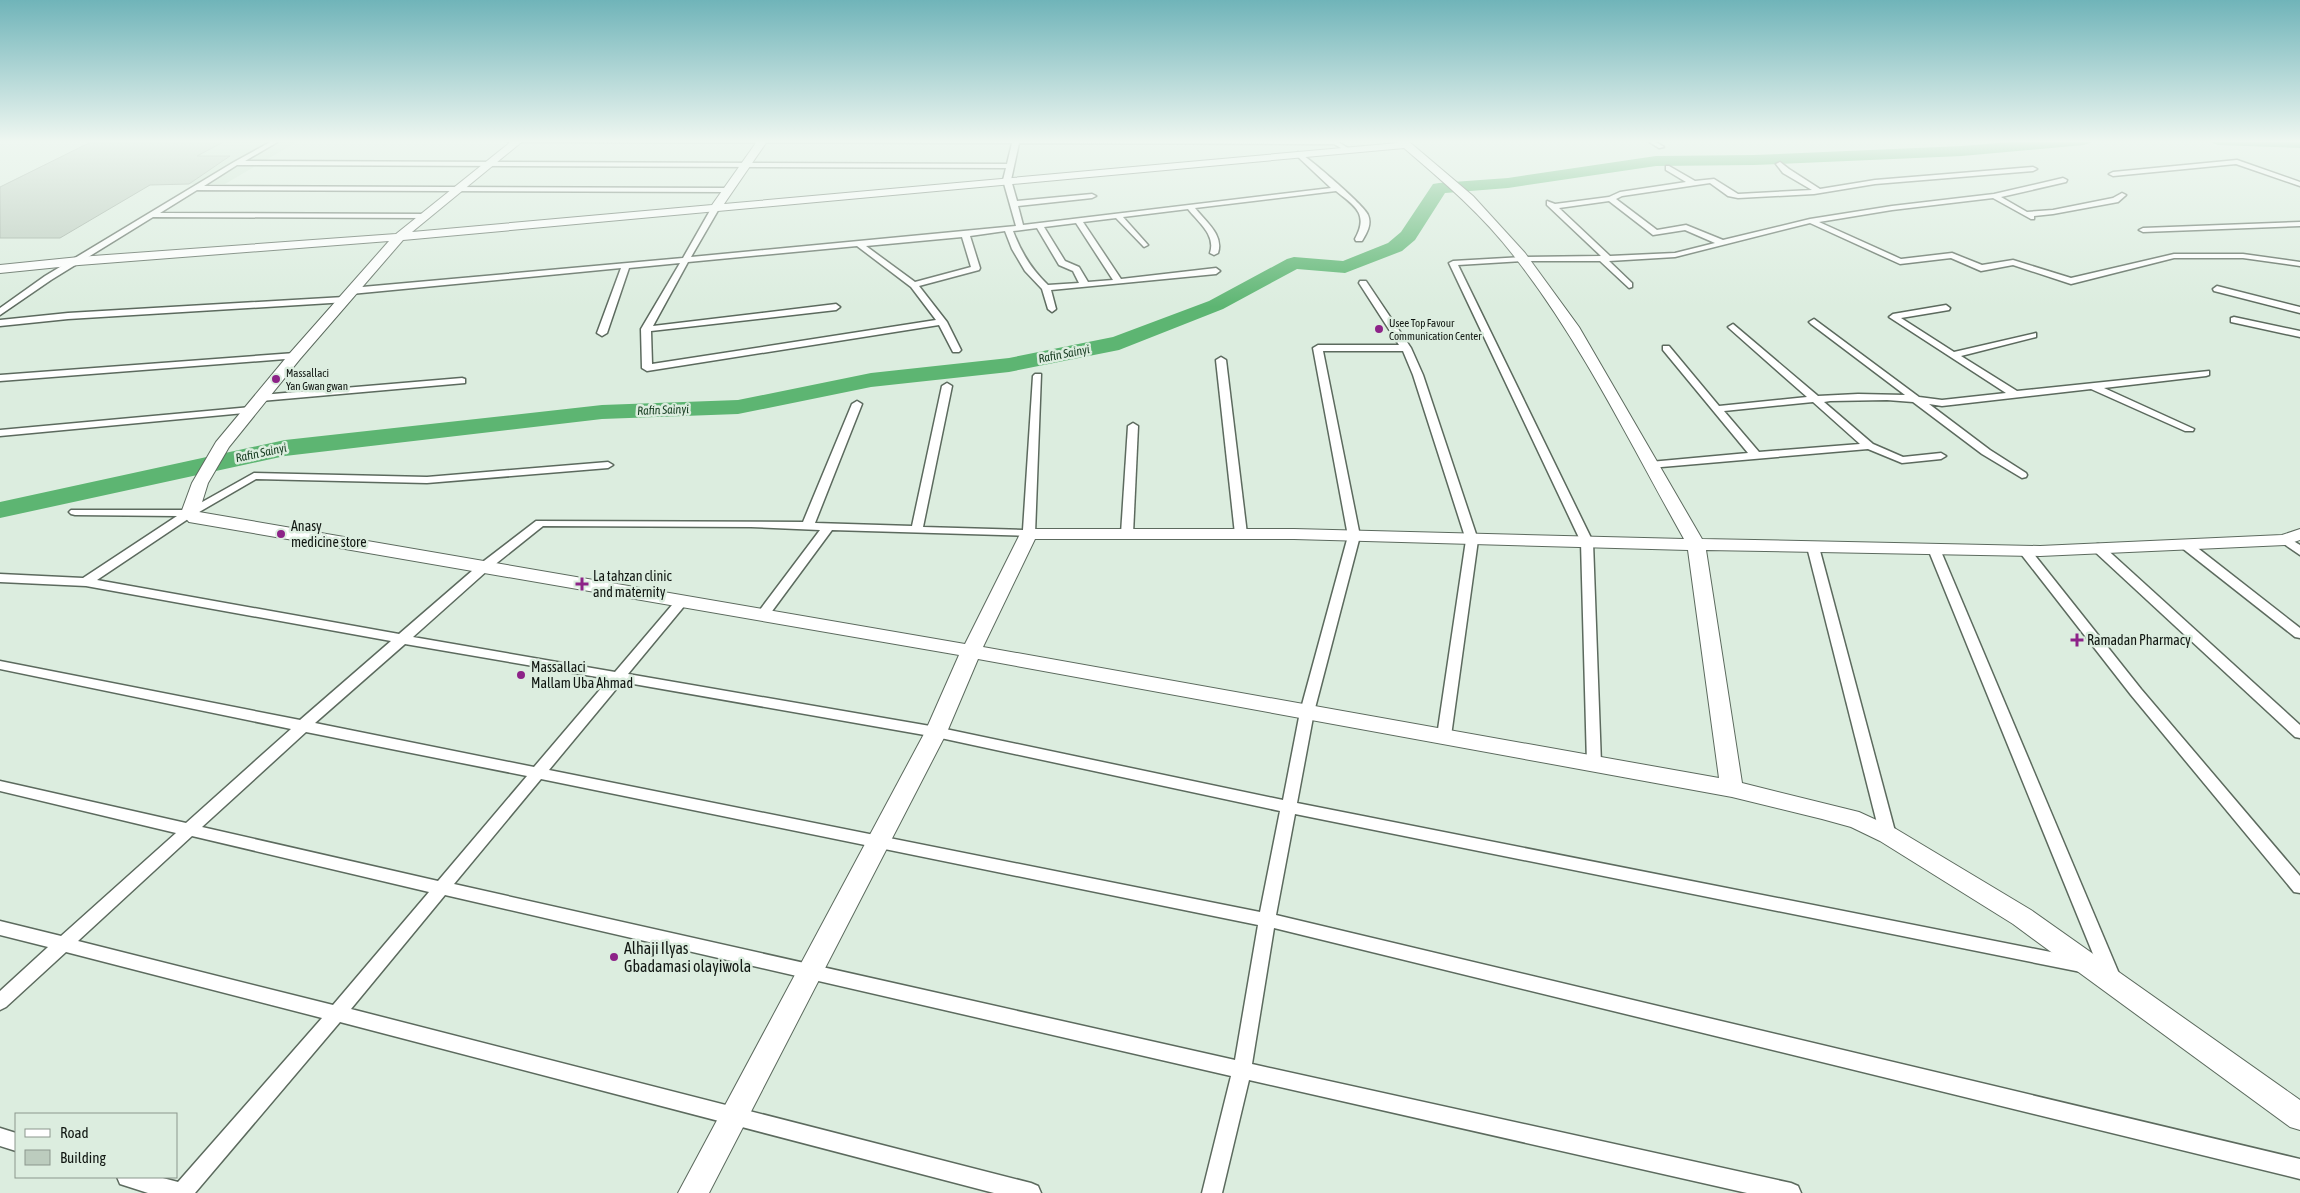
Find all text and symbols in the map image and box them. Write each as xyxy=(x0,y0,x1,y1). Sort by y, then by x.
place label: Usee Top Favour Communication Center xyxy=(1389,317,1482,342)
marker: Usee Top Favour Communication Center xyxy=(1373,323,1385,335)
water label: Rafin Sainyi xyxy=(1037,342,1091,366)
place label: Massallaci Yan Gwan gwan xyxy=(286,367,348,392)
marker: Massallaci Yan Gwan gwan xyxy=(270,373,282,385)
water label: Rafin Sainyi xyxy=(637,402,689,418)
water label: Rafin Sainyi xyxy=(234,441,288,465)
place label: Anasy medicine store xyxy=(291,518,367,550)
marker: Anasy medicine store xyxy=(275,528,287,540)
place label: La tahzan clinic and maternity xyxy=(593,568,673,600)
marker: La tahzan clinic and maternity xyxy=(575,577,589,591)
place label: Ramadan Pharmacy xyxy=(2087,632,2191,648)
marker: Ramadan Pharmacy xyxy=(2071,634,2083,646)
place label: Massallaci Mallam Uba Ahmad xyxy=(531,659,633,691)
marker: Massallaci Mallam Uba Ahmad xyxy=(515,669,527,681)
place label: Alhaji Ilyas Gbadamasi olayiwola xyxy=(624,939,751,976)
marker: Alhaji Ilyas Gbadamasi olayiwola xyxy=(608,951,620,963)
legend xyxy=(15,1113,178,1178)
text: Road xyxy=(60,1124,89,1141)
text: Building xyxy=(60,1149,106,1166)

